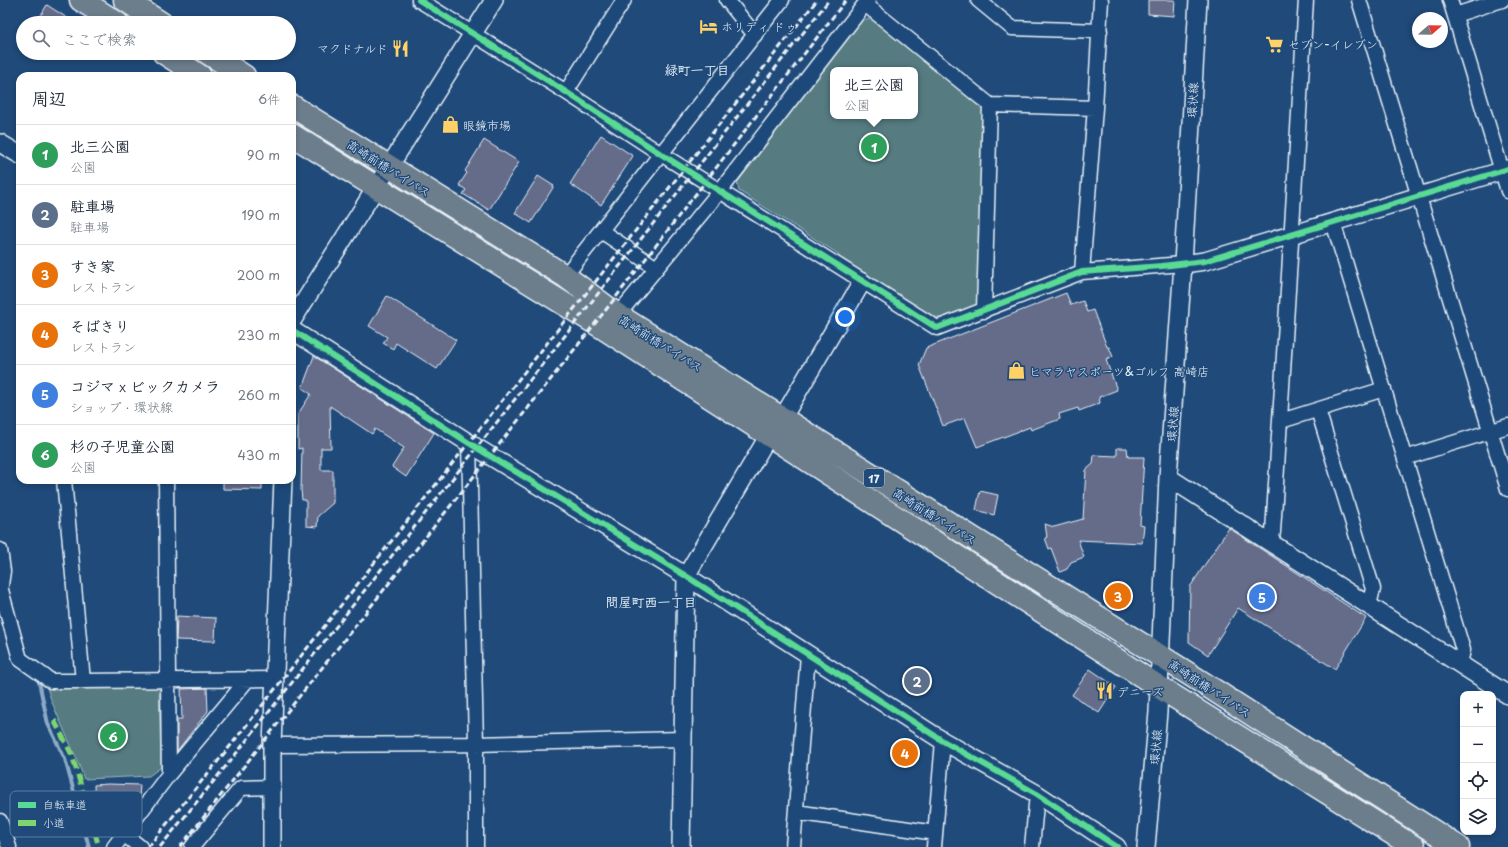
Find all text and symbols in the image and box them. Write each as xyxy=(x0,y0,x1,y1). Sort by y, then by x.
north arrow xyxy=(1412,12,1448,48)
search box xyxy=(16,16,296,60)
hotel icon: ホリディ ドゥ xyxy=(698,16,718,36)
place label: ホリディ ドゥ xyxy=(721,17,797,35)
icon: search xyxy=(30,27,52,49)
text: ここで検索 xyxy=(62,27,137,50)
supermarket icon: セブン-イレブン xyxy=(1265,34,1285,54)
place label: セブン-イレブン xyxy=(1288,35,1378,53)
restaurant icon: マクドナルド xyxy=(391,38,411,58)
place label: マクドナルド xyxy=(317,39,388,57)
district label: 緑町一丁目 xyxy=(664,60,730,79)
popup xyxy=(830,67,918,119)
text: 北三公園 xyxy=(844,72,904,95)
street label: 環状線 xyxy=(1182,82,1202,118)
text: 周辺 xyxy=(32,85,66,111)
text: 6件 xyxy=(258,89,280,108)
text: 公園 xyxy=(844,95,870,114)
shop icon: 眼鏡市場 xyxy=(440,115,460,135)
place label: 眼鏡市場 xyxy=(463,116,511,134)
pin: 1 xyxy=(861,132,887,162)
text: 北三公園 xyxy=(70,134,130,157)
street label: 高崎前橋バイパス xyxy=(344,135,434,201)
text: 1 xyxy=(42,145,48,164)
text: 90 m xyxy=(247,145,280,164)
text: 公園 xyxy=(70,157,96,176)
text: 駐車場 xyxy=(70,194,115,217)
text: 2 xyxy=(40,205,50,224)
text: 190 m xyxy=(241,205,280,224)
text: 駐車場 xyxy=(70,217,109,236)
text: すき家 xyxy=(70,254,115,277)
text: 3 xyxy=(41,265,49,284)
text: 200 m xyxy=(237,265,280,284)
text: レストラン xyxy=(70,277,136,296)
your location xyxy=(835,307,855,327)
street label: 高崎前橋バイパス xyxy=(616,310,706,376)
text: そばきり xyxy=(70,314,130,337)
text: 4 xyxy=(41,325,49,344)
text: 230 m xyxy=(238,325,280,344)
text: レストラン xyxy=(70,337,136,356)
shop icon: ヒマラヤスポーツ&ゴルフ 高崎店 xyxy=(1006,361,1026,381)
place label: ヒマラヤスポーツ&ゴルフ 高崎店 xyxy=(1029,362,1209,380)
text: コジマｘビックカメラ xyxy=(70,374,220,397)
text: 5 xyxy=(41,385,49,404)
text: 260 m xyxy=(238,385,280,404)
text: ショップ · 環状線 xyxy=(70,397,173,416)
street label: 環状線 xyxy=(1162,405,1182,443)
text: 杉の子児童公園 xyxy=(70,434,175,457)
text: 6 xyxy=(40,445,50,464)
text: 430 m xyxy=(238,445,280,464)
text: 公園 xyxy=(70,457,96,476)
road number: 17 xyxy=(864,469,884,487)
street label: 高崎前橋バイパス xyxy=(890,483,980,549)
pin: 3 xyxy=(1105,581,1131,611)
pin: 5 xyxy=(1249,582,1275,612)
district label: 問屋町西一丁目 xyxy=(605,592,697,611)
street label: 高崎前橋バイパス xyxy=(1165,654,1255,722)
pin: 2 xyxy=(904,666,930,696)
restaurant icon: デニーズ xyxy=(1094,681,1114,701)
place label: デニーズ xyxy=(1117,682,1164,700)
map controls xyxy=(1460,691,1496,835)
button: + xyxy=(1460,691,1496,727)
pin: 6 xyxy=(100,721,126,751)
button: − xyxy=(1460,727,1496,763)
street label: 環状線 xyxy=(1144,728,1166,766)
pin: 4 xyxy=(892,738,918,768)
button: locate xyxy=(1460,763,1496,799)
legend xyxy=(10,791,142,837)
text: 自転車道 xyxy=(43,796,87,813)
button: layers xyxy=(1460,799,1496,835)
text: 小道 xyxy=(43,814,65,831)

